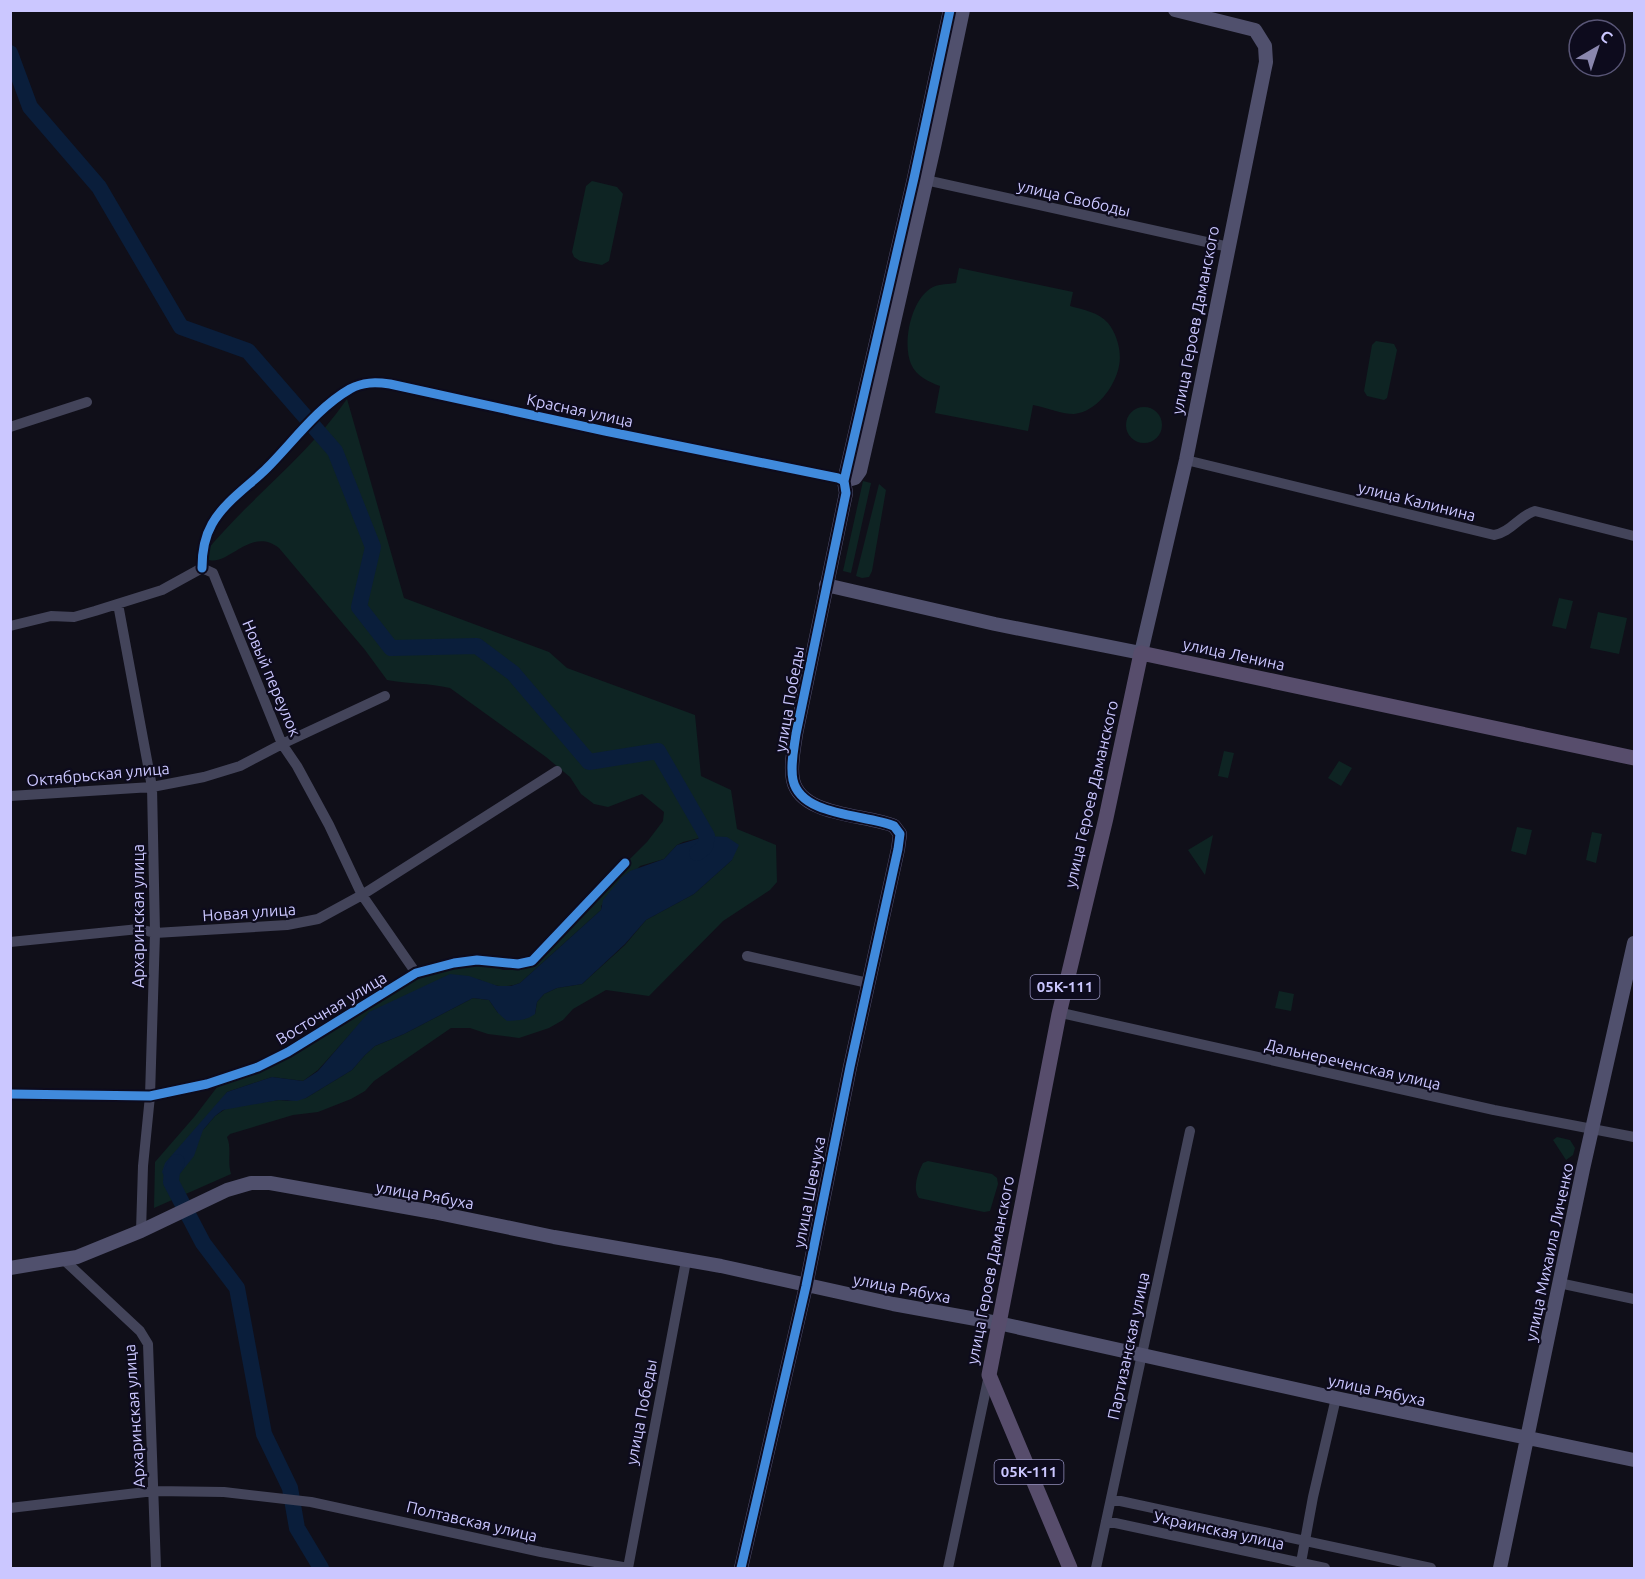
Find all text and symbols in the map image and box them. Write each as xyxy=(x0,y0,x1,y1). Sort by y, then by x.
north arrow xyxy=(1567,18,1627,78)
text: С xyxy=(1597,26,1616,47)
street label: улица Свободы xyxy=(1016,176,1132,220)
street label: улица Героев Даманского xyxy=(1168,224,1222,416)
street label: Красная улица xyxy=(525,390,635,430)
street label: улица Калинина xyxy=(1356,478,1478,524)
street label: Новый переулок xyxy=(239,617,305,739)
street label: улица Ленина xyxy=(1181,634,1287,674)
street label: улица Победы xyxy=(771,645,807,753)
street label: улица Героев Даманского xyxy=(1061,699,1121,889)
street label: Октябрьская улица xyxy=(26,759,170,789)
street label: Архаринская улица xyxy=(129,844,147,988)
street label: Новая улица xyxy=(202,900,296,924)
street label: Восточная улица xyxy=(273,968,389,1048)
road number: 05К-111 xyxy=(1030,975,1100,999)
street label: Дальнереченская улица xyxy=(1263,1035,1443,1093)
street label: улица Шевчука xyxy=(789,1135,829,1249)
street label: улица Михаила Личенко xyxy=(1521,1161,1577,1343)
street label: улица Героев Даманского xyxy=(963,1174,1017,1366)
street label: улица Рябуха xyxy=(375,1178,475,1212)
street label: улица Рябуха xyxy=(852,1270,952,1306)
street label: Партизанская улица xyxy=(1104,1271,1152,1421)
street label: Архаринская улица xyxy=(120,1344,148,1488)
street label: улица Победы xyxy=(622,1358,660,1466)
street label: улица Рябуха xyxy=(1327,1371,1427,1409)
road number: 05К-111 xyxy=(994,1460,1064,1484)
street label: Полтавская улица xyxy=(405,1497,539,1545)
street label: Украинская улица xyxy=(1152,1507,1286,1553)

